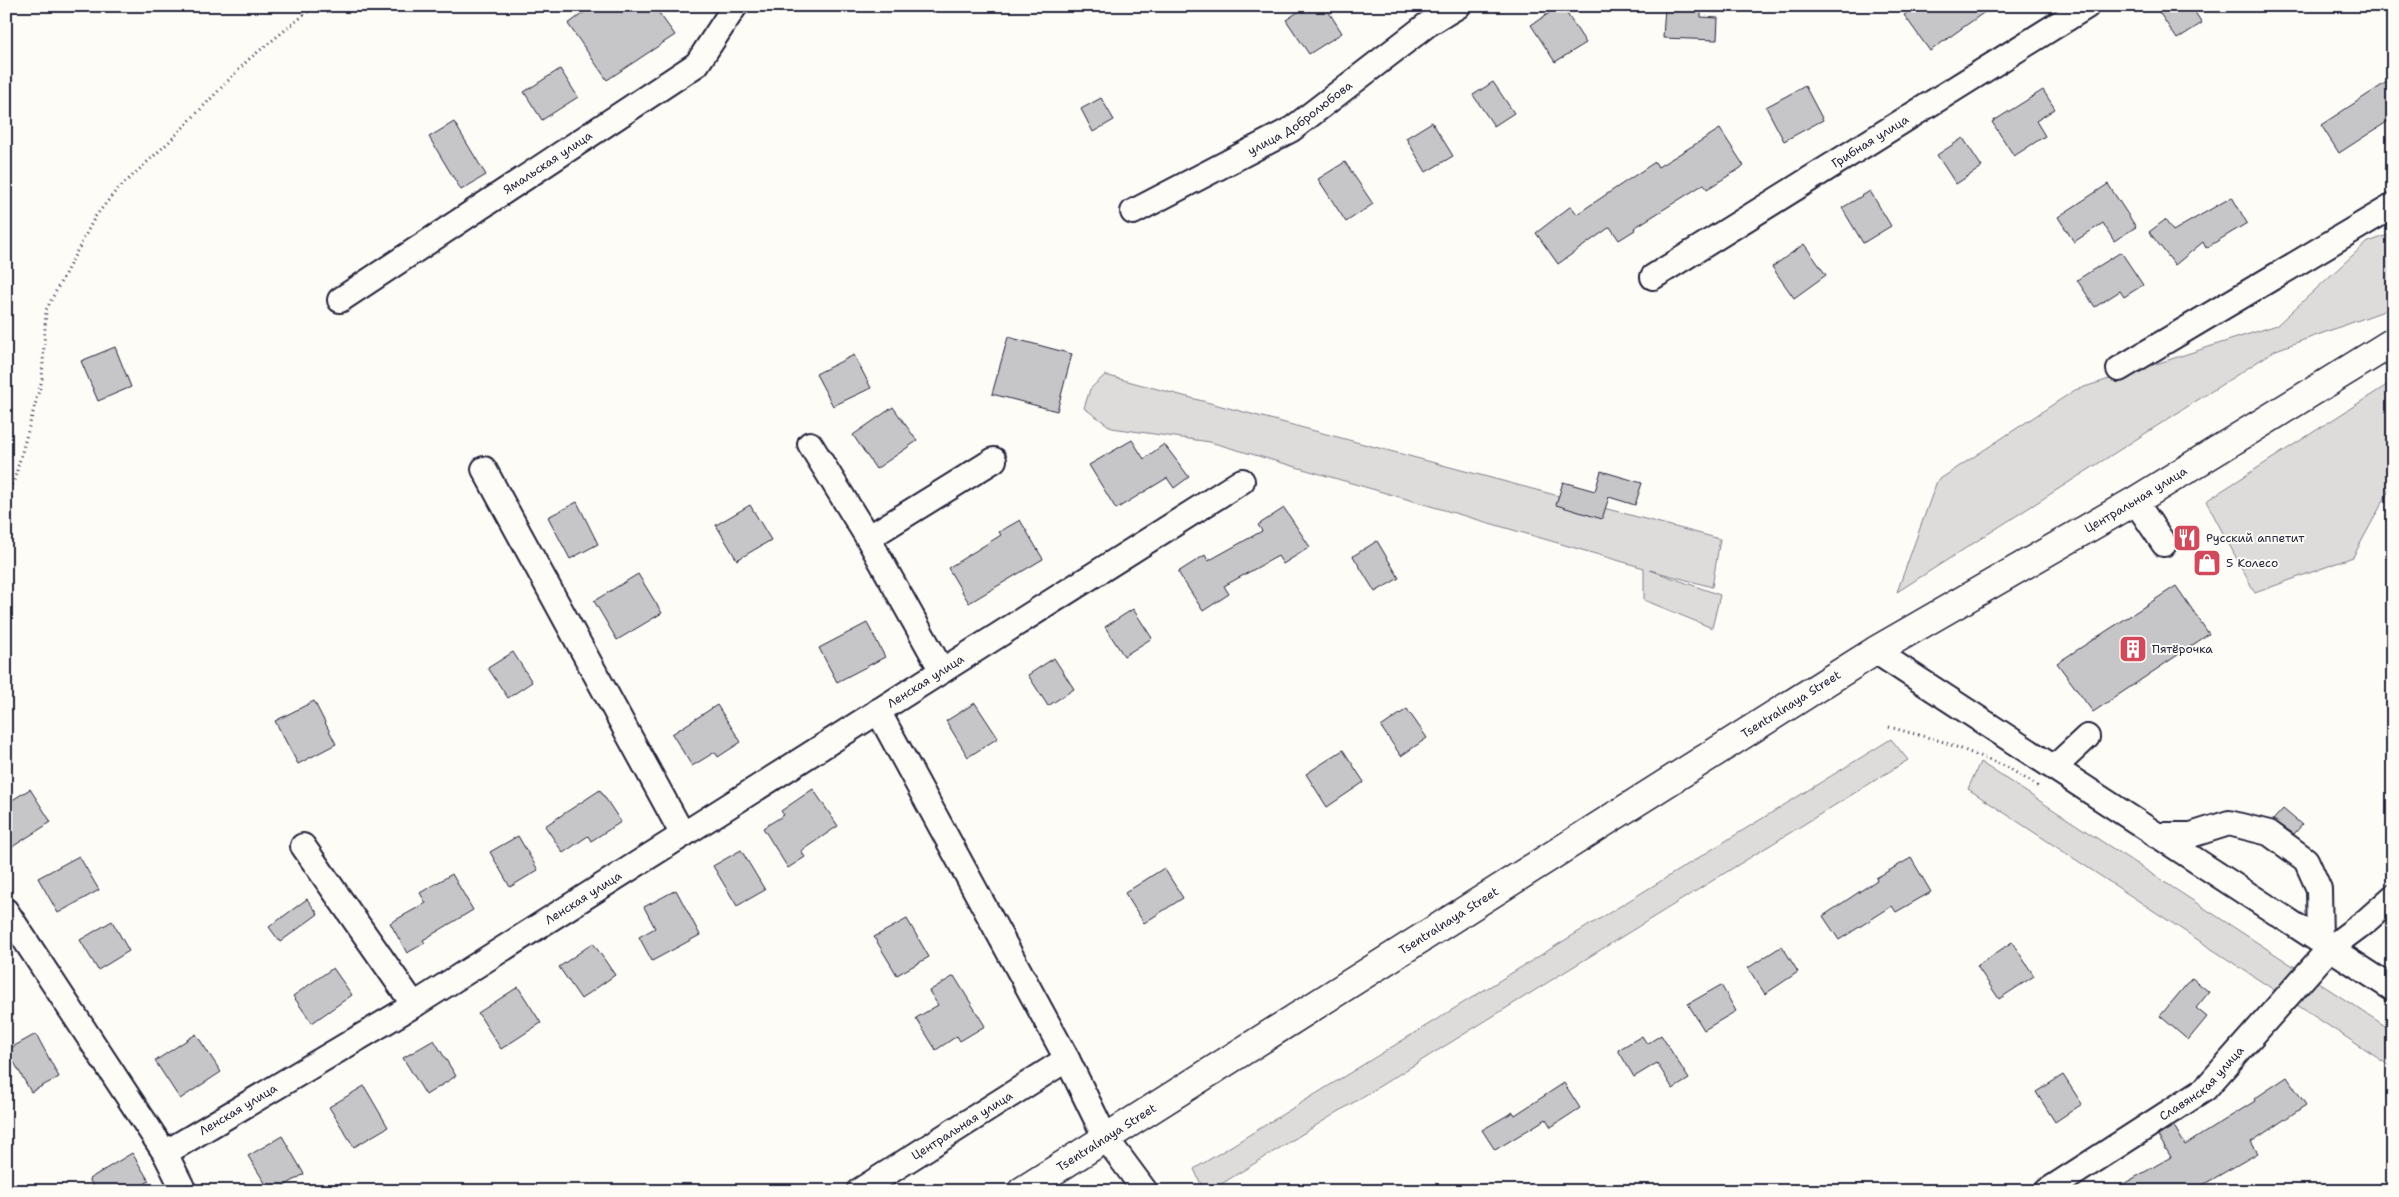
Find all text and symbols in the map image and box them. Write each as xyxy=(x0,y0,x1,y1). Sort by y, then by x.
street label: улица Добролюбова xyxy=(1245,77,1356,159)
street label: Грибная улица xyxy=(1829,111,1912,172)
street label: Ямальская улица xyxy=(500,127,596,198)
street label: Центральная улица xyxy=(2081,463,2190,536)
restaurant icon: Русский аппетит xyxy=(2172,523,2202,553)
place label: Русский аппетит xyxy=(2206,530,2305,546)
shop icon: 5 Колесо xyxy=(2192,548,2222,578)
place label: 5 Колесо xyxy=(2226,555,2278,571)
building icon: Пятёрочка xyxy=(2118,634,2148,664)
place label: Пятёрочка xyxy=(2152,641,2213,657)
street label: Ленская улица xyxy=(884,651,967,712)
street label: Tsentralnaya Street xyxy=(1738,667,1844,742)
street label: Ленская улица xyxy=(542,867,625,928)
street label: Tsentralnaya Street xyxy=(1396,883,1502,958)
street label: Славянская улица xyxy=(2156,1042,2248,1124)
street label: Ленская улица xyxy=(196,1080,280,1139)
street label: Центральная улица xyxy=(908,1087,1016,1164)
street label: Tsentralnaya Street xyxy=(1054,1100,1159,1175)

